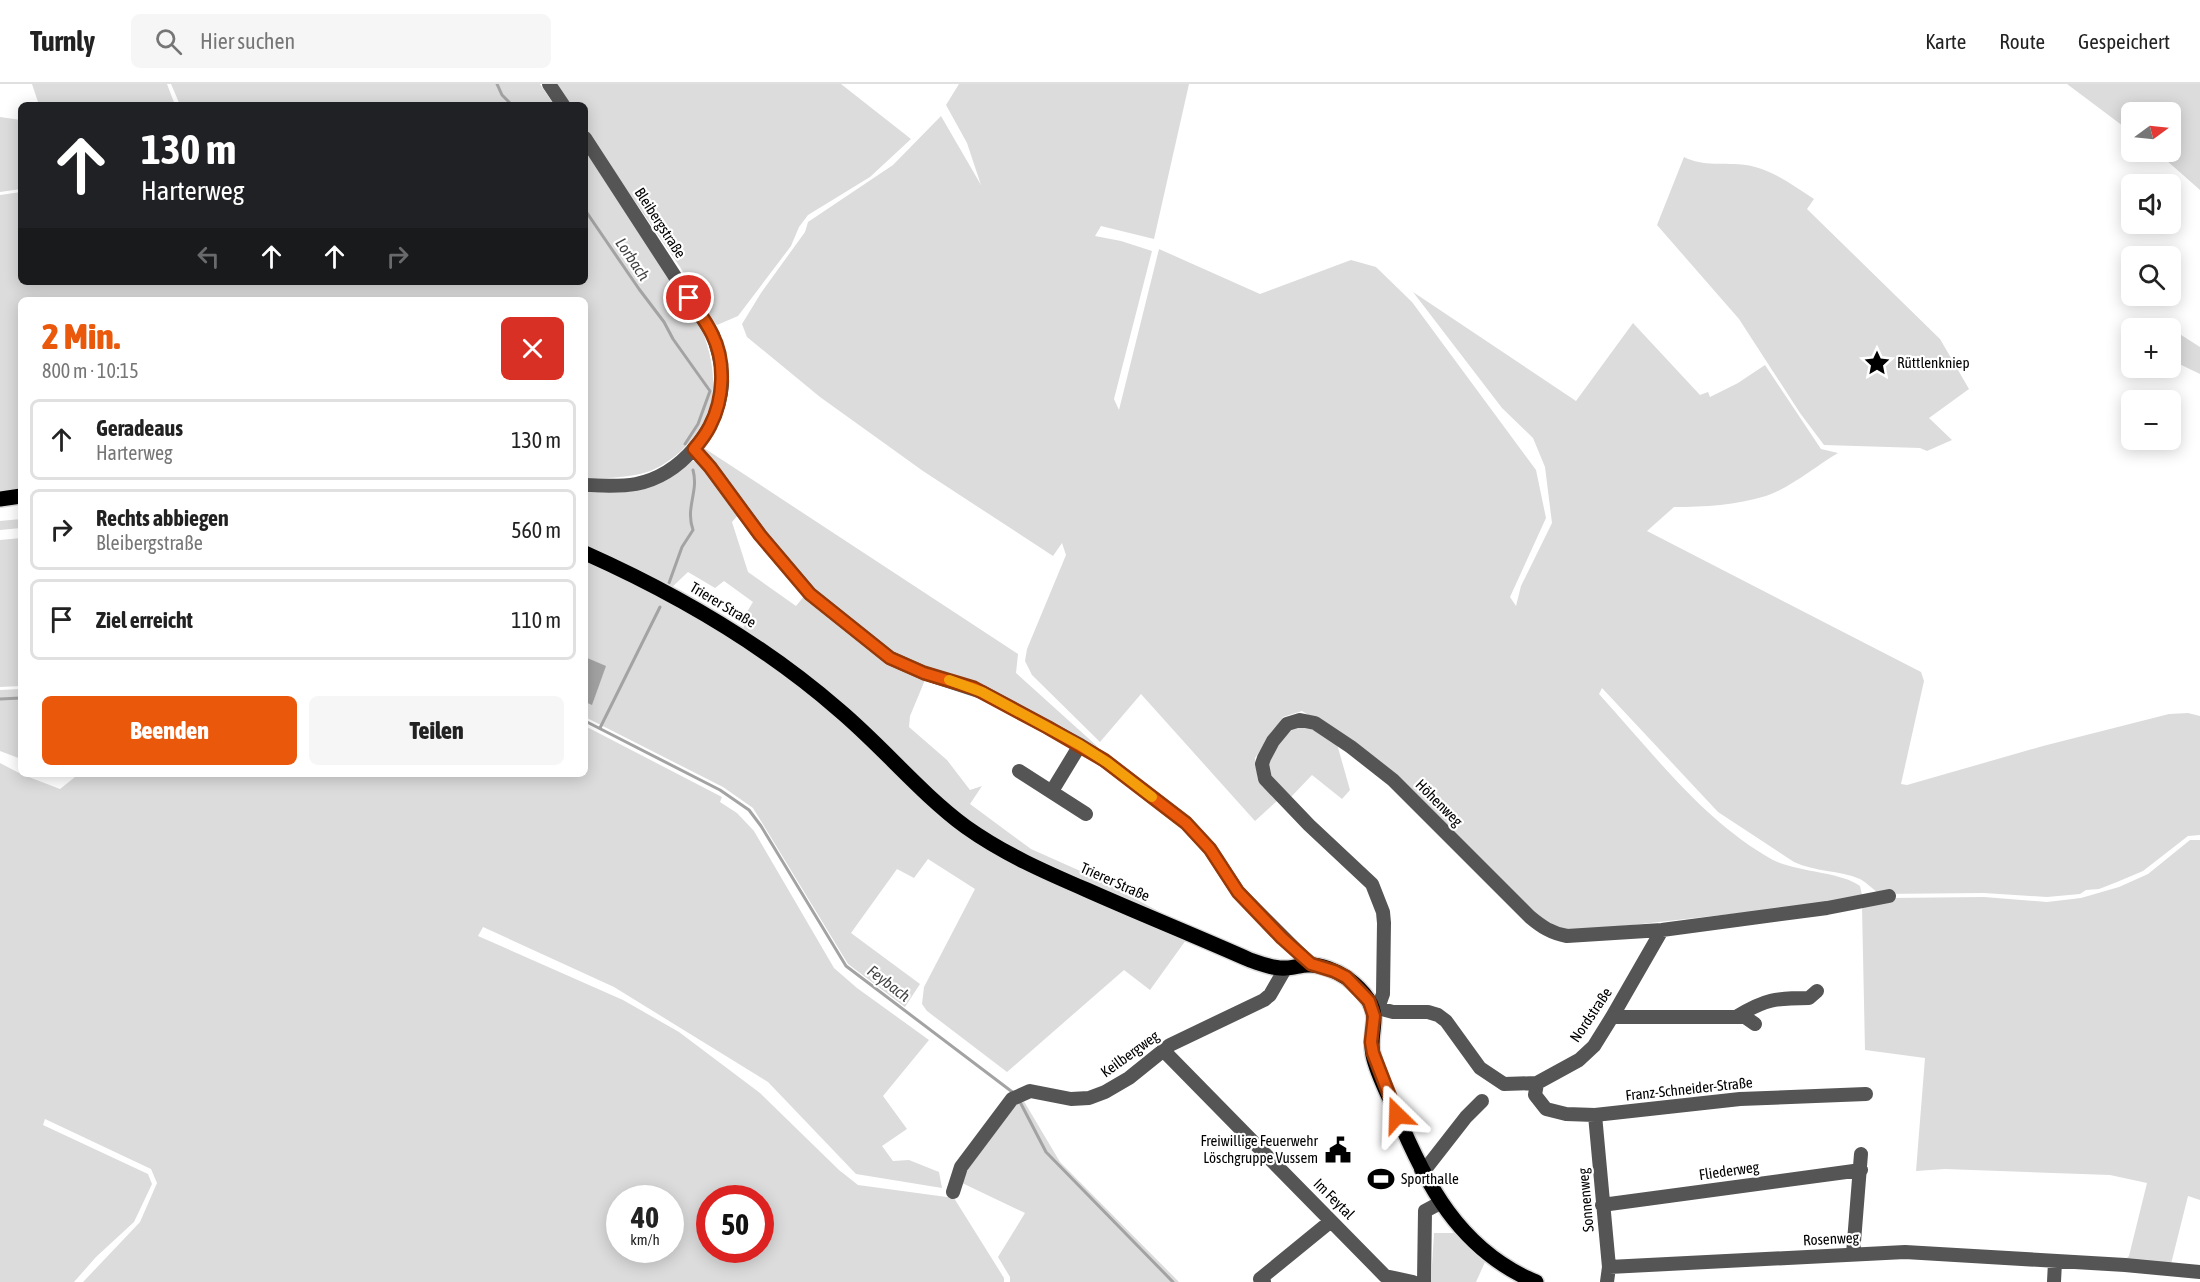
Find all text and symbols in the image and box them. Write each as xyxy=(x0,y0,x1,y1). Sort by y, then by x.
search box xyxy=(131,14,551,68)
text: Turnly xyxy=(30,25,95,57)
icon: search xyxy=(152,25,185,58)
text: Hier suchen xyxy=(200,28,295,54)
text: Karte xyxy=(1925,29,1966,53)
text: Route xyxy=(1999,29,2045,53)
text: Gespeichert xyxy=(2078,29,2170,53)
north arrow xyxy=(2121,102,2181,162)
map controls xyxy=(2121,102,2181,450)
text: 130 m xyxy=(141,125,236,173)
icon: ahead xyxy=(42,126,120,204)
button: sound xyxy=(2121,174,2181,234)
text: Harterweg xyxy=(141,175,244,206)
street label: Bleibergstraße xyxy=(631,184,689,261)
water label: Lorbach xyxy=(612,234,654,284)
icon: left xyxy=(192,240,225,273)
icon: ahead xyxy=(255,240,288,273)
icon: ahead xyxy=(318,240,351,273)
icon: right xyxy=(381,240,414,273)
button: search xyxy=(2121,246,2181,306)
pin xyxy=(663,272,714,323)
icon: arrive xyxy=(672,281,705,314)
text: 2 Min. xyxy=(42,315,120,357)
button: close xyxy=(501,317,564,380)
button: + xyxy=(2121,318,2181,378)
place icon: Rüttlenkniep xyxy=(1862,348,1892,378)
place label: Rüttlenkniep xyxy=(1897,354,1970,371)
text: 800 m · 10:15 xyxy=(42,359,139,382)
button: − xyxy=(2121,390,2181,450)
text: Geradeaus xyxy=(96,415,183,441)
icon: ahead xyxy=(45,423,78,456)
text: 130 m xyxy=(511,427,561,453)
text: Harterweg xyxy=(96,441,173,464)
text: Rechts abbiegen xyxy=(96,505,229,531)
icon: right xyxy=(45,513,78,546)
text: 560 m xyxy=(511,517,561,543)
text: Bleibergstraße xyxy=(96,531,203,554)
street label: Trierer Straße xyxy=(687,578,759,631)
icon: arrive xyxy=(45,603,78,636)
text: Ziel erreicht xyxy=(96,607,193,633)
text: 110 m xyxy=(511,607,561,633)
button: Beenden xyxy=(42,696,297,765)
button: Teilen xyxy=(309,696,564,765)
street label: Höhenweg xyxy=(1412,776,1467,830)
street label: Trierer Straße xyxy=(1078,859,1152,904)
water label: Feybach xyxy=(864,961,914,1006)
street label: Nordstraße xyxy=(1566,984,1615,1045)
street label: Keilbergweg xyxy=(1097,1027,1163,1080)
street label: Franz-Schneider-Straße xyxy=(1625,1073,1753,1104)
position arrow xyxy=(1365,1083,1429,1147)
place label: Freiwillige Feuerwehr Löschgruppe Vussem xyxy=(1200,1132,1319,1166)
public building icon: Freiwillige Feuerwehr Löschgruppe Vussem xyxy=(1323,1135,1353,1165)
street label: Fliederweg xyxy=(1698,1158,1761,1183)
sports icon: Sporthalle xyxy=(1366,1164,1396,1194)
street label: Sonnenweg xyxy=(1574,1167,1597,1233)
place label: Sporthalle xyxy=(1401,1170,1459,1187)
street label: Im Feytal xyxy=(1310,1175,1358,1223)
speed limit sign: 50 xyxy=(696,1185,774,1263)
text: 40 xyxy=(631,1200,659,1234)
street label: Rosenweg xyxy=(1803,1229,1860,1248)
text: km/h xyxy=(630,1231,660,1248)

